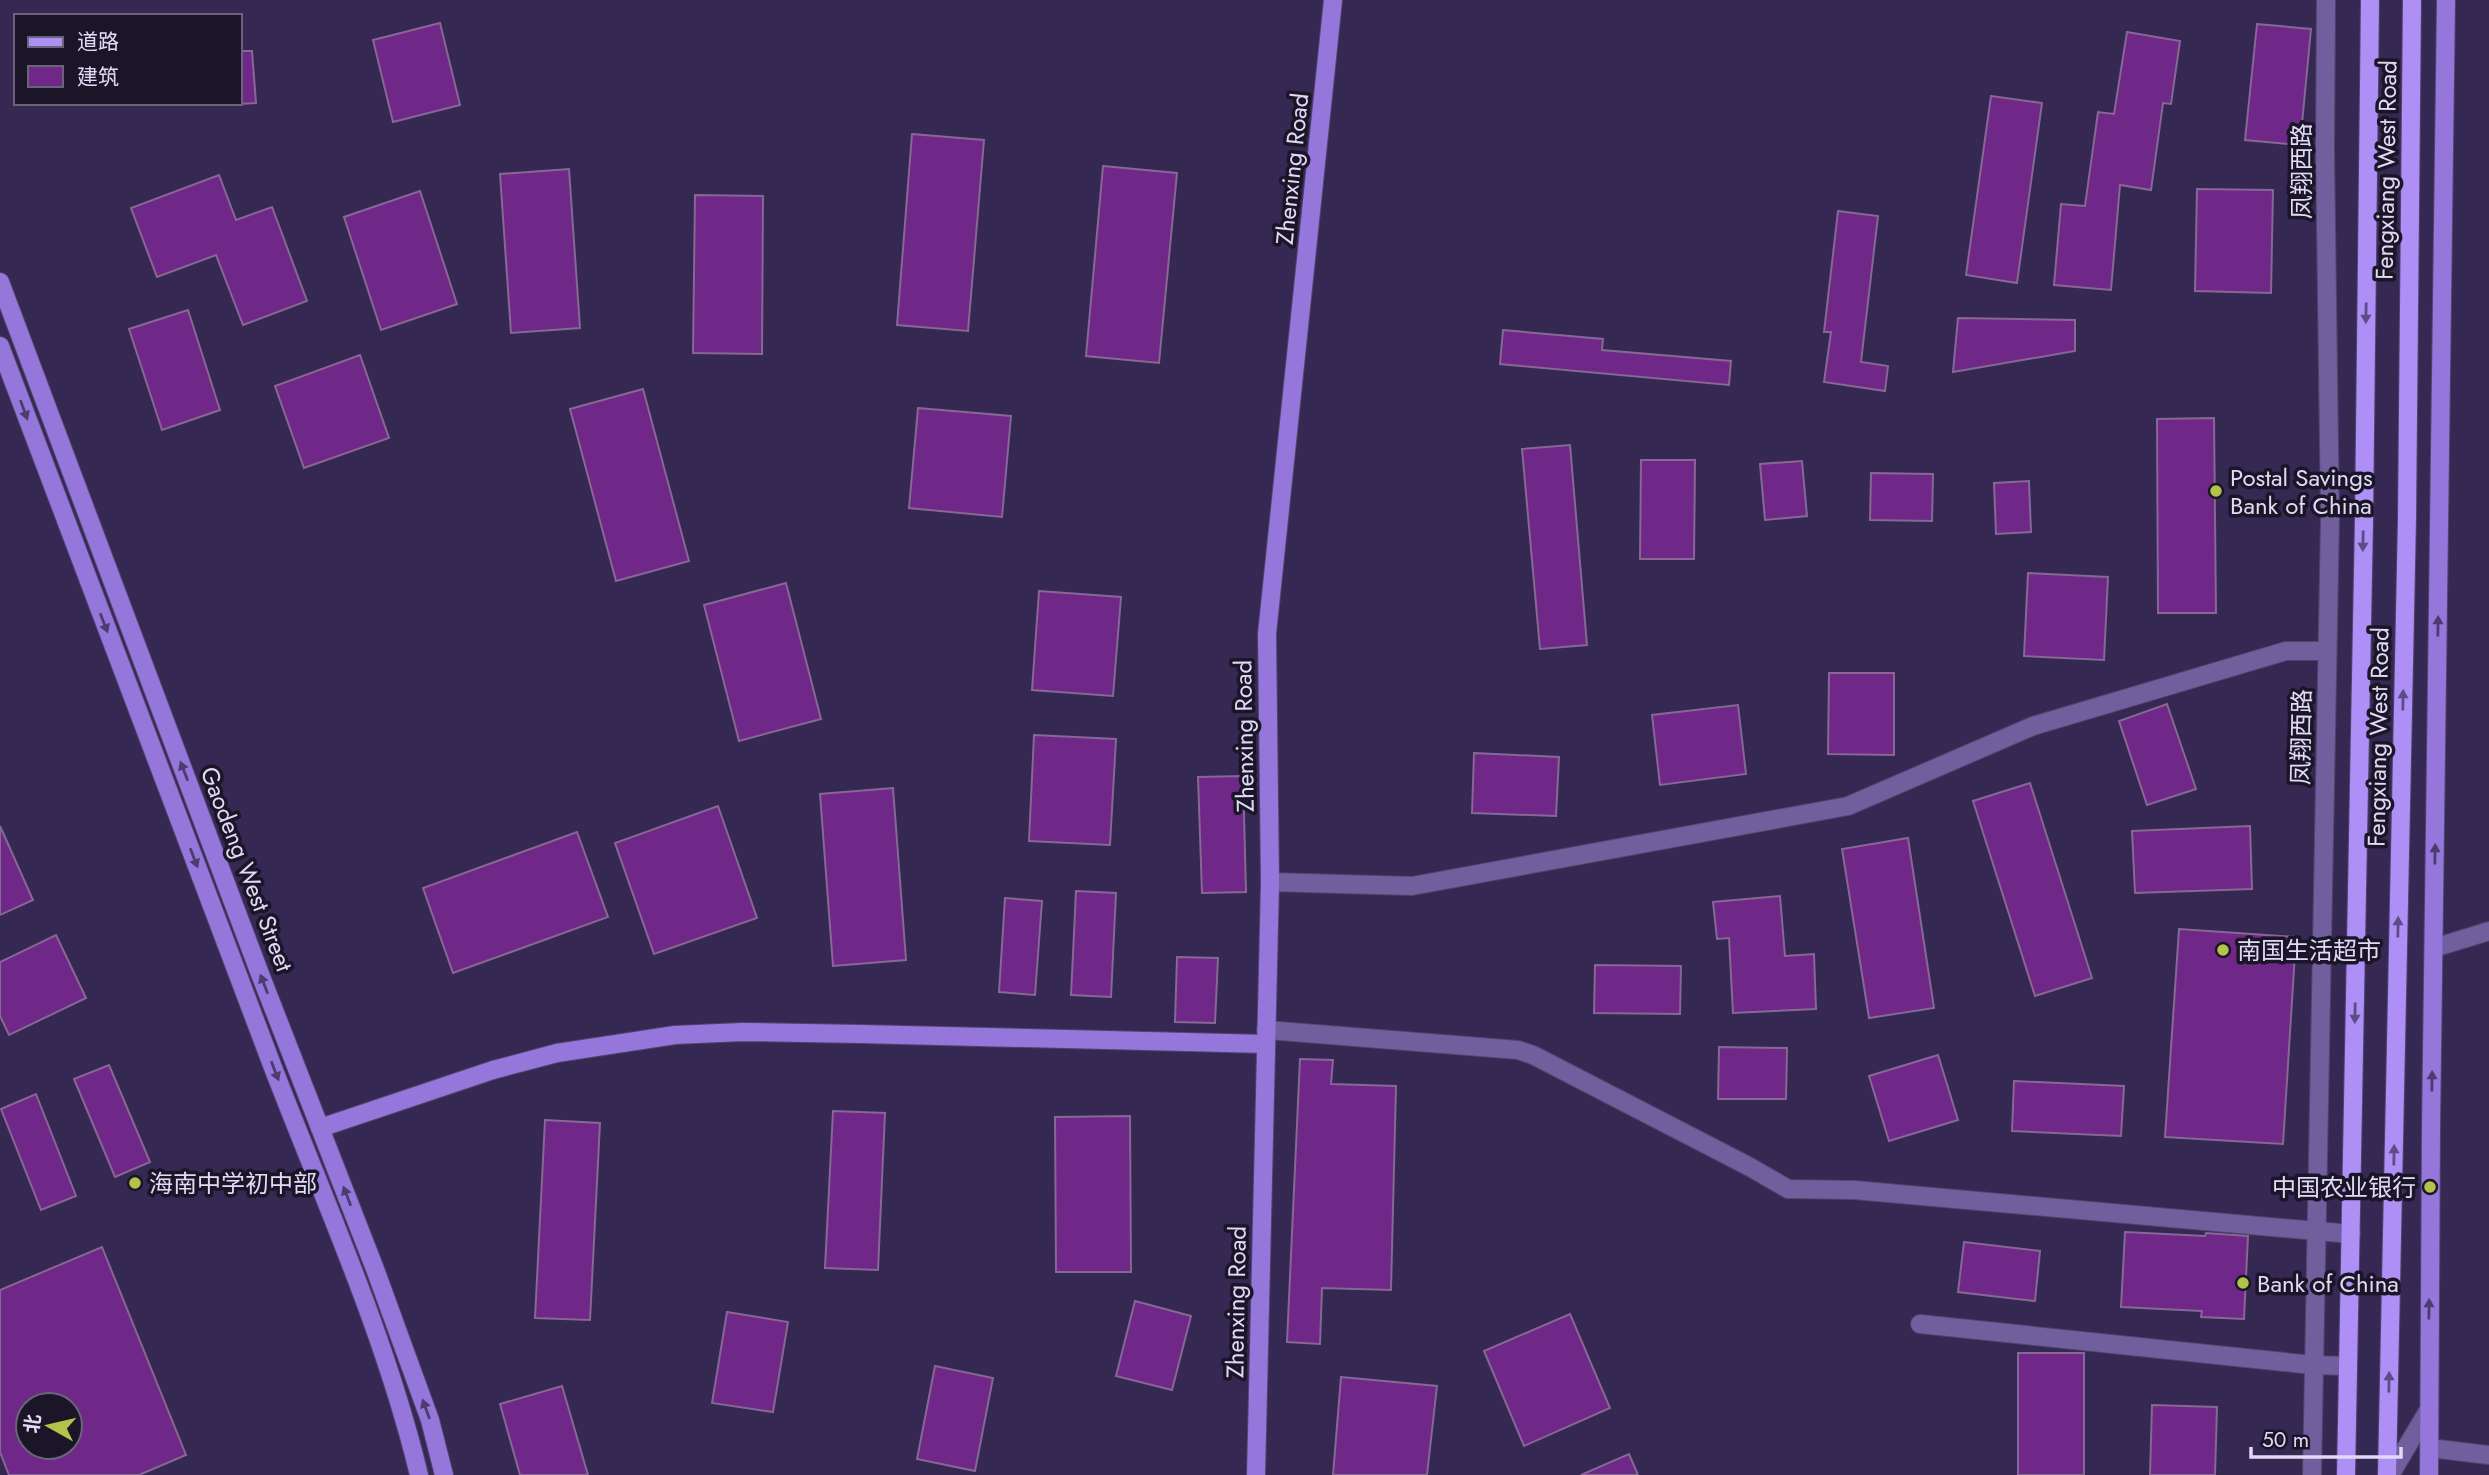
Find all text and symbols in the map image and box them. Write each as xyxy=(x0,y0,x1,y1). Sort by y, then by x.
legend xyxy=(14,14,242,105)
text: 道路 xyxy=(77,27,119,57)
street label: Fengxiang West Road xyxy=(2367,60,2405,280)
text: 建筑 xyxy=(77,62,119,92)
street label: Zhenxing Road xyxy=(1267,91,1317,247)
street label: 凤翔西路 xyxy=(2284,123,2319,219)
one-way arrow xyxy=(2360,302,2372,324)
one-way arrow xyxy=(19,399,30,420)
place label: Postal Savings Bank of China xyxy=(2230,460,2373,523)
marker: Postal Savings Bank of China xyxy=(2208,483,2224,499)
one-way arrow xyxy=(2358,530,2369,552)
one-way arrow xyxy=(99,612,110,633)
one-way arrow xyxy=(2432,615,2443,637)
street label: Fengxiang West Road xyxy=(2359,627,2397,847)
street label: Zhenxing Road xyxy=(1225,660,1263,812)
street label: 凤翔西路 xyxy=(2283,689,2319,785)
one-way arrow xyxy=(2397,689,2409,711)
one-way arrow xyxy=(178,760,189,781)
street label: Gaodeng West Street xyxy=(192,761,302,977)
one-way arrow xyxy=(2429,843,2441,865)
one-way arrow xyxy=(189,848,200,869)
one-way arrow xyxy=(2393,916,2404,938)
place label: 南国生活超市 xyxy=(2237,933,2381,968)
marker: 南国生活超市 xyxy=(2215,942,2231,958)
one-way arrow xyxy=(259,973,270,994)
one-way arrow xyxy=(2349,1002,2361,1024)
one-way arrow xyxy=(269,1060,280,1081)
one-way arrow xyxy=(2426,1070,2438,1092)
one-way arrow xyxy=(2388,1144,2399,1166)
place label: 海南中学初中部 xyxy=(149,1166,317,1201)
place label: 中国农业银行 xyxy=(2272,1170,2416,1205)
marker: 海南中学初中部 xyxy=(127,1175,143,1191)
marker: 中国农业银行 xyxy=(2422,1179,2438,1195)
one-way arrow xyxy=(341,1185,352,1206)
street label: Zhenxing Road xyxy=(1217,1226,1255,1378)
place label: Bank of China xyxy=(2257,1266,2399,1301)
marker: Bank of China xyxy=(2235,1275,2251,1291)
one-way arrow xyxy=(2423,1298,2435,1320)
one-way arrow xyxy=(2383,1371,2395,1393)
north arrow xyxy=(14,1391,84,1461)
one-way arrow xyxy=(420,1399,431,1420)
text: 北 xyxy=(18,1412,47,1435)
scale bar xyxy=(2251,1416,2402,1460)
text: 50 m xyxy=(2262,1425,2309,1455)

